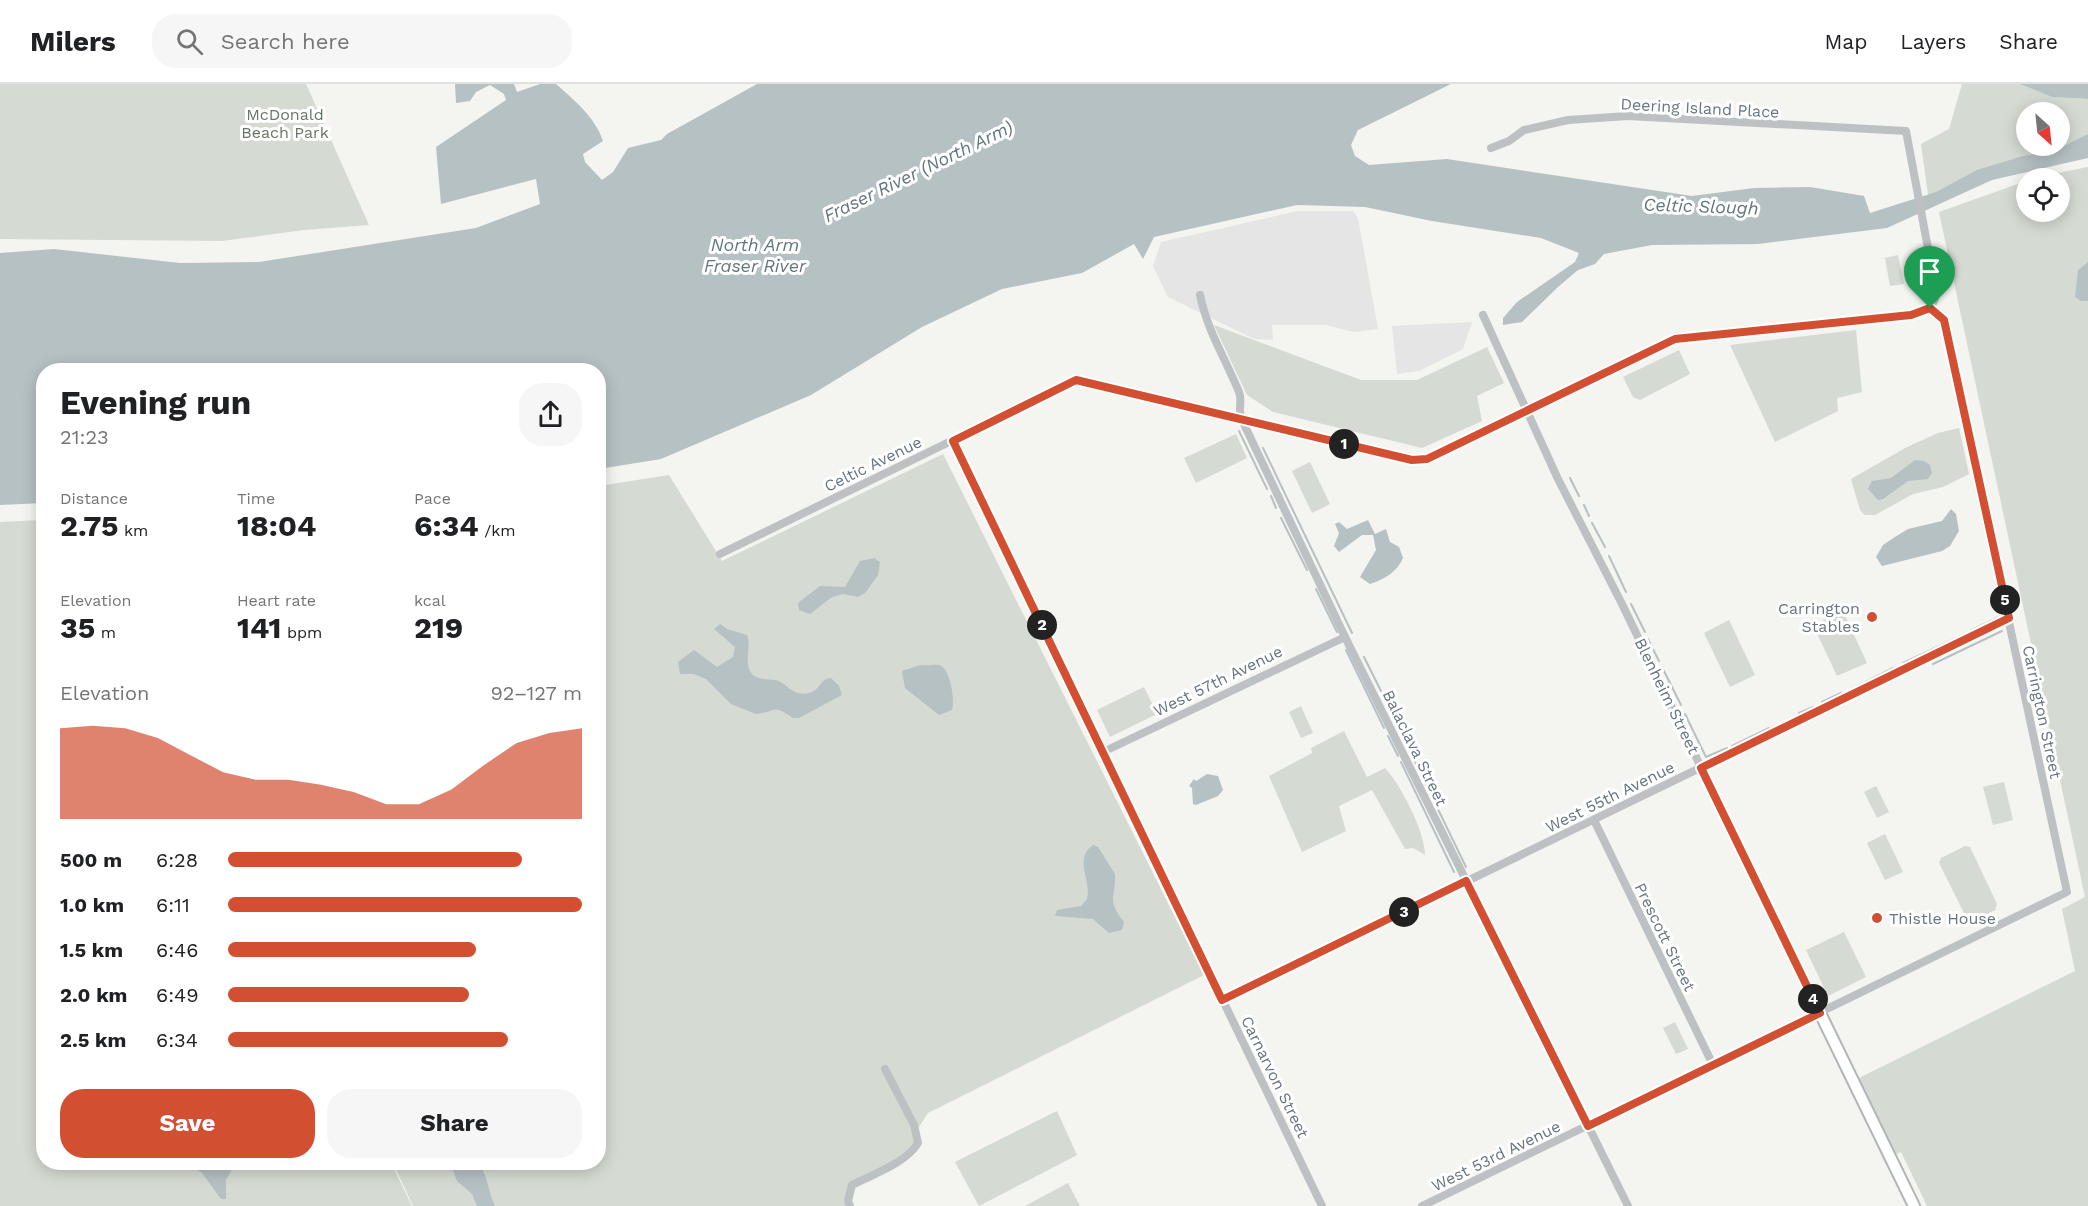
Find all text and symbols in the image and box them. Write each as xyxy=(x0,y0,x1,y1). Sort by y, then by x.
search box xyxy=(152,14,572,68)
text: Milers xyxy=(30,25,116,58)
icon: search xyxy=(173,25,206,58)
text: Search here xyxy=(221,29,350,54)
text: Map xyxy=(1824,29,1867,54)
text: Layers xyxy=(1900,29,1966,54)
text: Share xyxy=(1999,29,2058,54)
street label: Deering Island Place xyxy=(1620,94,1780,122)
north arrow xyxy=(2016,102,2070,156)
map controls xyxy=(2016,102,2070,222)
park label: McDonald Beach Park xyxy=(241,105,329,142)
water label: Fraser River (North Arm) xyxy=(820,116,1016,226)
button: locate xyxy=(2016,168,2070,222)
water label: Celtic Slough xyxy=(1643,193,1759,219)
water label: North Arm Fraser River xyxy=(704,234,807,276)
pin xyxy=(1904,246,1955,308)
icon: arrive xyxy=(1913,255,1946,288)
text: Evening run xyxy=(60,383,251,422)
button: share xyxy=(519,383,582,446)
text: 21:23 xyxy=(60,425,109,449)
pin: 1 xyxy=(1329,429,1359,459)
street label: Celtic Avenue xyxy=(821,432,925,496)
text: 1 xyxy=(1341,434,1347,453)
text: Distance xyxy=(60,489,128,508)
text: Time xyxy=(237,489,275,508)
text: Pace xyxy=(414,489,451,508)
text: 2.75 xyxy=(60,508,119,543)
text: 18:04 xyxy=(237,508,317,543)
text: 6:34 xyxy=(414,508,479,543)
text: km xyxy=(119,521,148,540)
text: /km xyxy=(479,521,516,540)
pin: 5 xyxy=(1990,585,2020,615)
text: 5 xyxy=(2000,590,2010,609)
text: Elevation xyxy=(60,591,131,610)
text: Heart rate xyxy=(237,591,316,610)
text: kcal xyxy=(414,591,446,610)
place label: Carrington Stables xyxy=(1778,599,1860,636)
text: 35 xyxy=(60,610,95,645)
text: 141 xyxy=(237,610,282,645)
text: 219 xyxy=(414,610,463,645)
pin: 2 xyxy=(1027,610,1057,640)
marker: Carrington Stables xyxy=(1865,610,1879,624)
text: 2 xyxy=(1037,615,1047,634)
text: m xyxy=(95,623,116,642)
text: bpm xyxy=(282,623,322,642)
street label: Blenheim Street xyxy=(1631,635,1703,757)
street label: West 57th Avenue xyxy=(1150,642,1286,720)
street label: Carrington Street xyxy=(2019,644,2065,781)
text: Elevation xyxy=(60,681,149,705)
text: 92–127 m xyxy=(490,681,582,705)
street label: Balaclava Street xyxy=(1379,687,1451,809)
street label: West 55th Avenue xyxy=(1542,757,1678,837)
text: 500 m xyxy=(60,848,122,872)
text: 6:28 xyxy=(156,848,198,872)
street label: Prescott Street xyxy=(1631,880,1700,995)
text: 1.0 km xyxy=(60,893,124,917)
text: 6:11 xyxy=(156,893,190,917)
pin: 3 xyxy=(1389,897,1419,927)
text: 3 xyxy=(1399,902,1409,921)
place label: Thistle House xyxy=(1889,909,1996,928)
marker: Thistle House xyxy=(1870,911,1884,925)
text: 1.5 km xyxy=(60,938,123,962)
text: 6:46 xyxy=(156,938,198,962)
text: 2.0 km xyxy=(60,983,127,1007)
text: 6:49 xyxy=(156,983,199,1007)
pin: 4 xyxy=(1798,984,1828,1014)
text: 4 xyxy=(1808,989,1818,1008)
street label: Carnarvon Street xyxy=(1237,1013,1313,1141)
text: 2.5 km xyxy=(60,1028,126,1052)
text: 6:34 xyxy=(156,1028,198,1052)
button: Save xyxy=(60,1089,315,1158)
button: Share xyxy=(327,1089,582,1158)
street label: West 53rd Avenue xyxy=(1428,1117,1564,1195)

